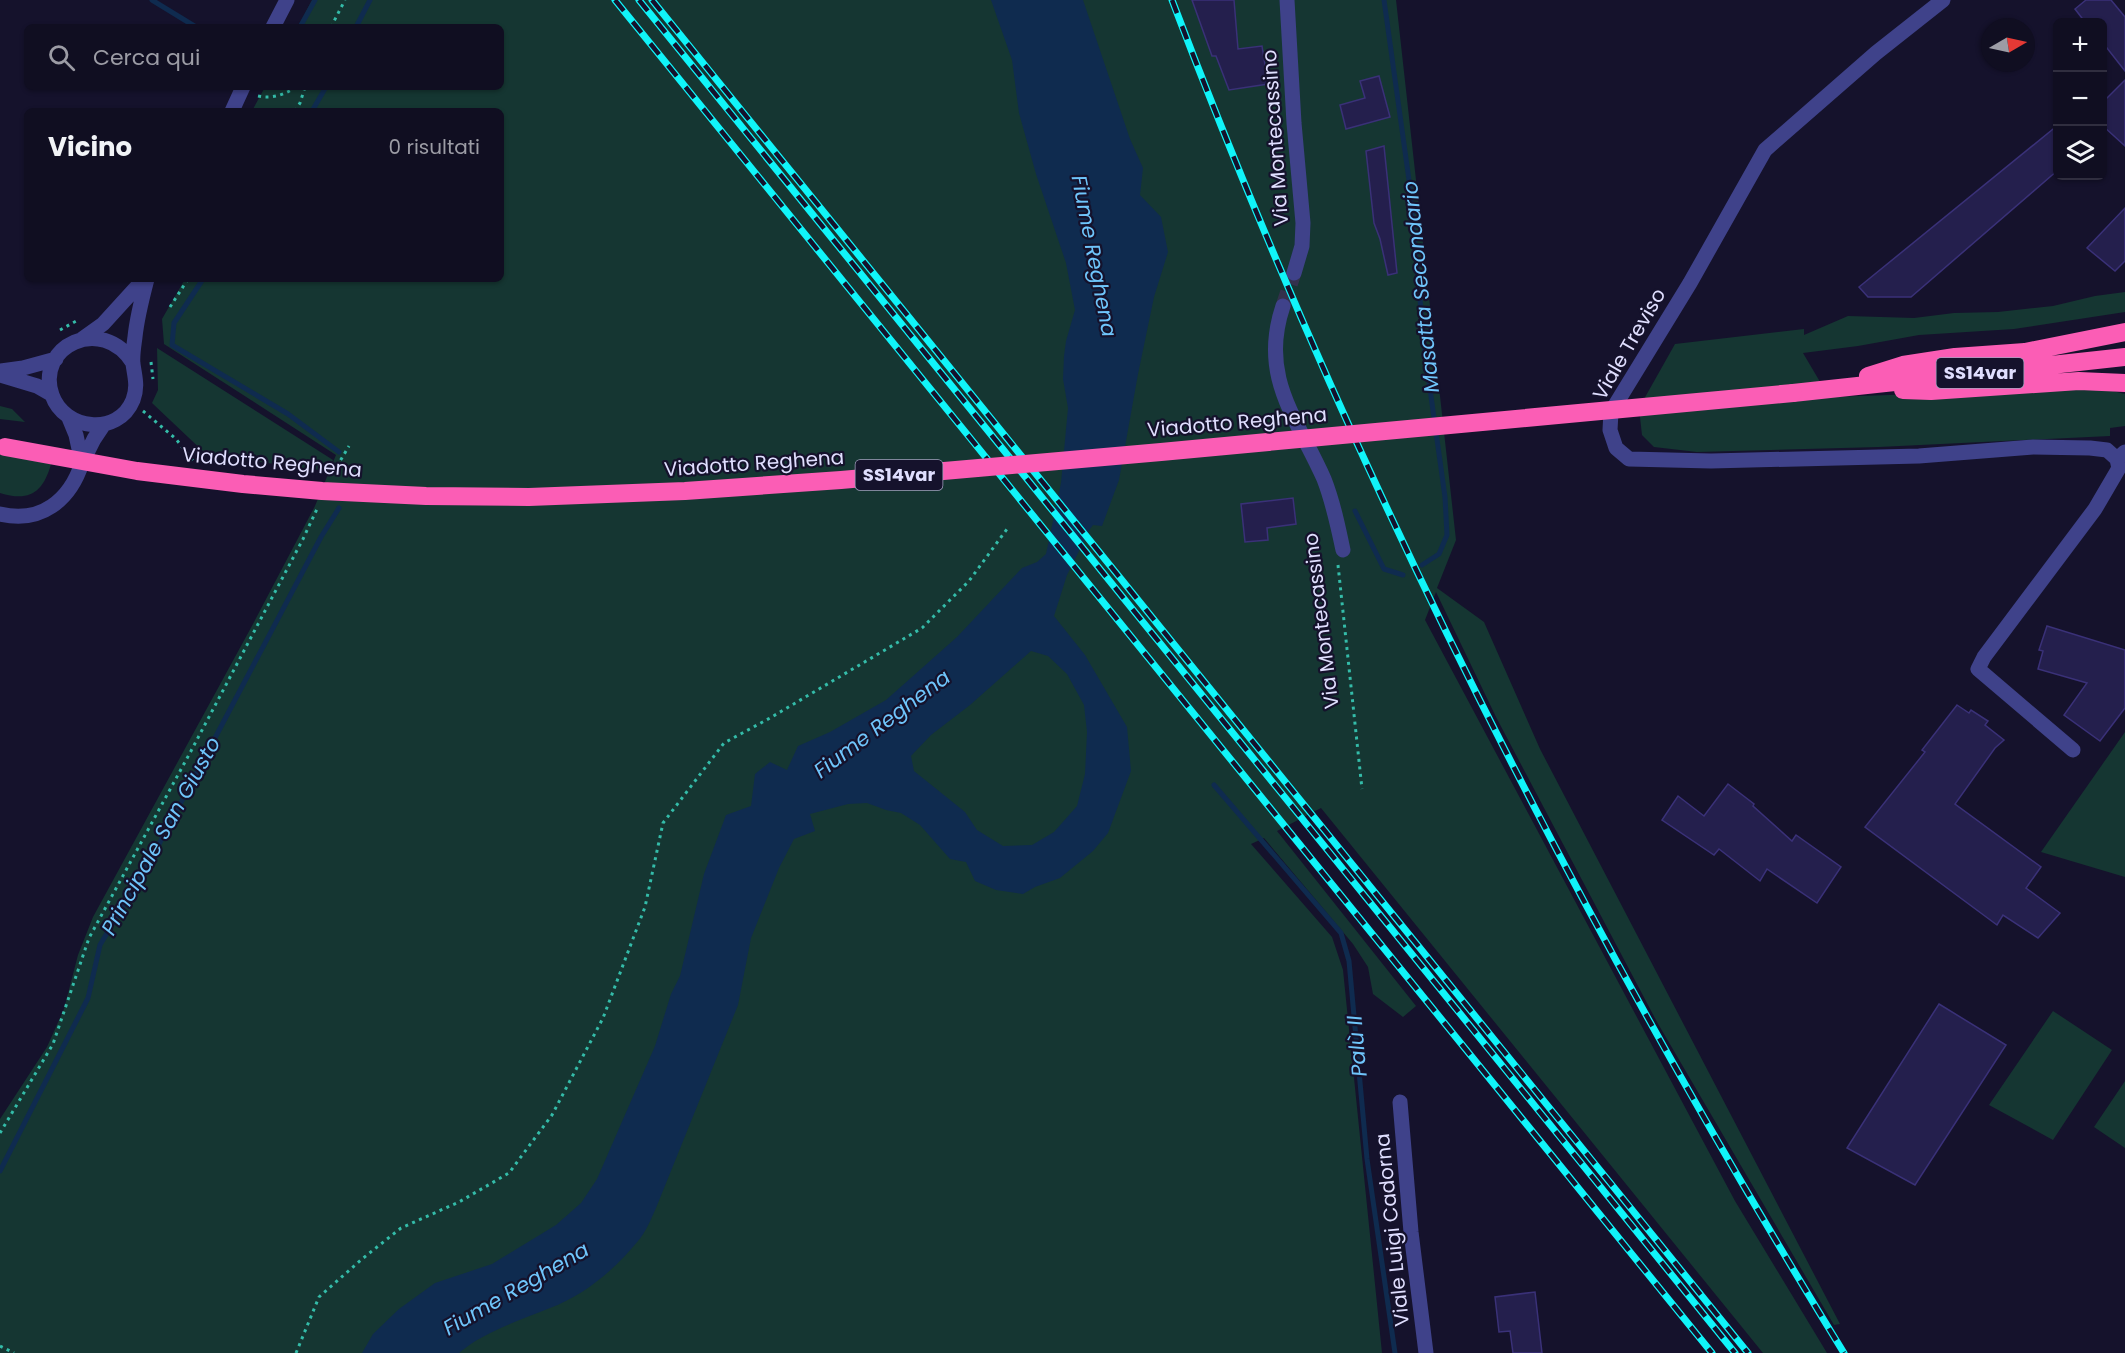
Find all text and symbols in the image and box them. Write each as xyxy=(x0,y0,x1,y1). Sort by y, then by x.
north arrow xyxy=(1981,18,2035,72)
map controls xyxy=(2053,18,2107,180)
button: + xyxy=(2053,18,2107,72)
search box xyxy=(24,24,504,90)
icon: search xyxy=(45,41,78,74)
text: Cerca qui xyxy=(93,42,200,73)
street label: Via Montecassino xyxy=(1255,49,1295,227)
button: − xyxy=(2053,72,2107,126)
button: layers xyxy=(2053,126,2107,180)
text: Vicino xyxy=(48,129,132,165)
text: 0 risultati xyxy=(389,133,480,161)
water label: Fiume Reghena xyxy=(1065,173,1124,339)
water label: Masatta Secondario xyxy=(1395,180,1446,394)
street label: Viale Treviso xyxy=(1586,283,1672,405)
road number: SS14var xyxy=(1936,358,2024,388)
street label: Viadotto Reghena xyxy=(1146,400,1328,444)
street label: Viadotto Reghena xyxy=(181,440,363,484)
street label: Viadotto Reghena xyxy=(663,443,845,483)
road number: SS14var xyxy=(856,460,942,490)
street label: Via Montecassino xyxy=(1296,532,1346,710)
water label: Fiume Reghena xyxy=(807,663,956,785)
water label: Principale San Giusto xyxy=(94,731,227,940)
water label: Palù II xyxy=(1339,1013,1374,1078)
street label: Viale Luigi Cadorna xyxy=(1368,1132,1416,1328)
water label: Fiume Reghena xyxy=(437,1235,594,1342)

